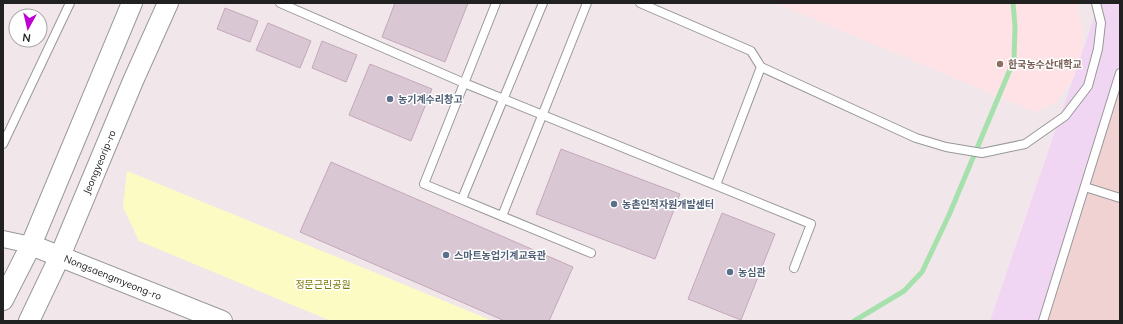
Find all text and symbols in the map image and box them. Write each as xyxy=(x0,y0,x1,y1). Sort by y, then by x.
north arrow xyxy=(8,8,48,48)
text: N xyxy=(22,30,32,45)
place label: 한국농수산대학교 xyxy=(1008,58,1082,71)
marker: 한국농수산대학교 xyxy=(995,59,1005,69)
place label: 농기계수리창고 xyxy=(398,93,463,106)
marker: 농기계수리창고 xyxy=(385,94,395,104)
street label: Jeongyeorip-ro xyxy=(80,128,119,196)
place label: 농촌인적자원개발센터 xyxy=(622,198,714,211)
marker: 농촌인적자원개발센터 xyxy=(609,199,619,209)
place label: 스마트농업기계교육관 xyxy=(454,249,546,262)
marker: 스마트농업기계교육관 xyxy=(441,250,451,260)
street label: Nongsaengmyeong-ro xyxy=(62,252,164,303)
place label: 농심관 xyxy=(738,266,766,279)
marker: 농심관 xyxy=(725,267,735,277)
park label: 정문근린공원 xyxy=(295,278,351,291)

